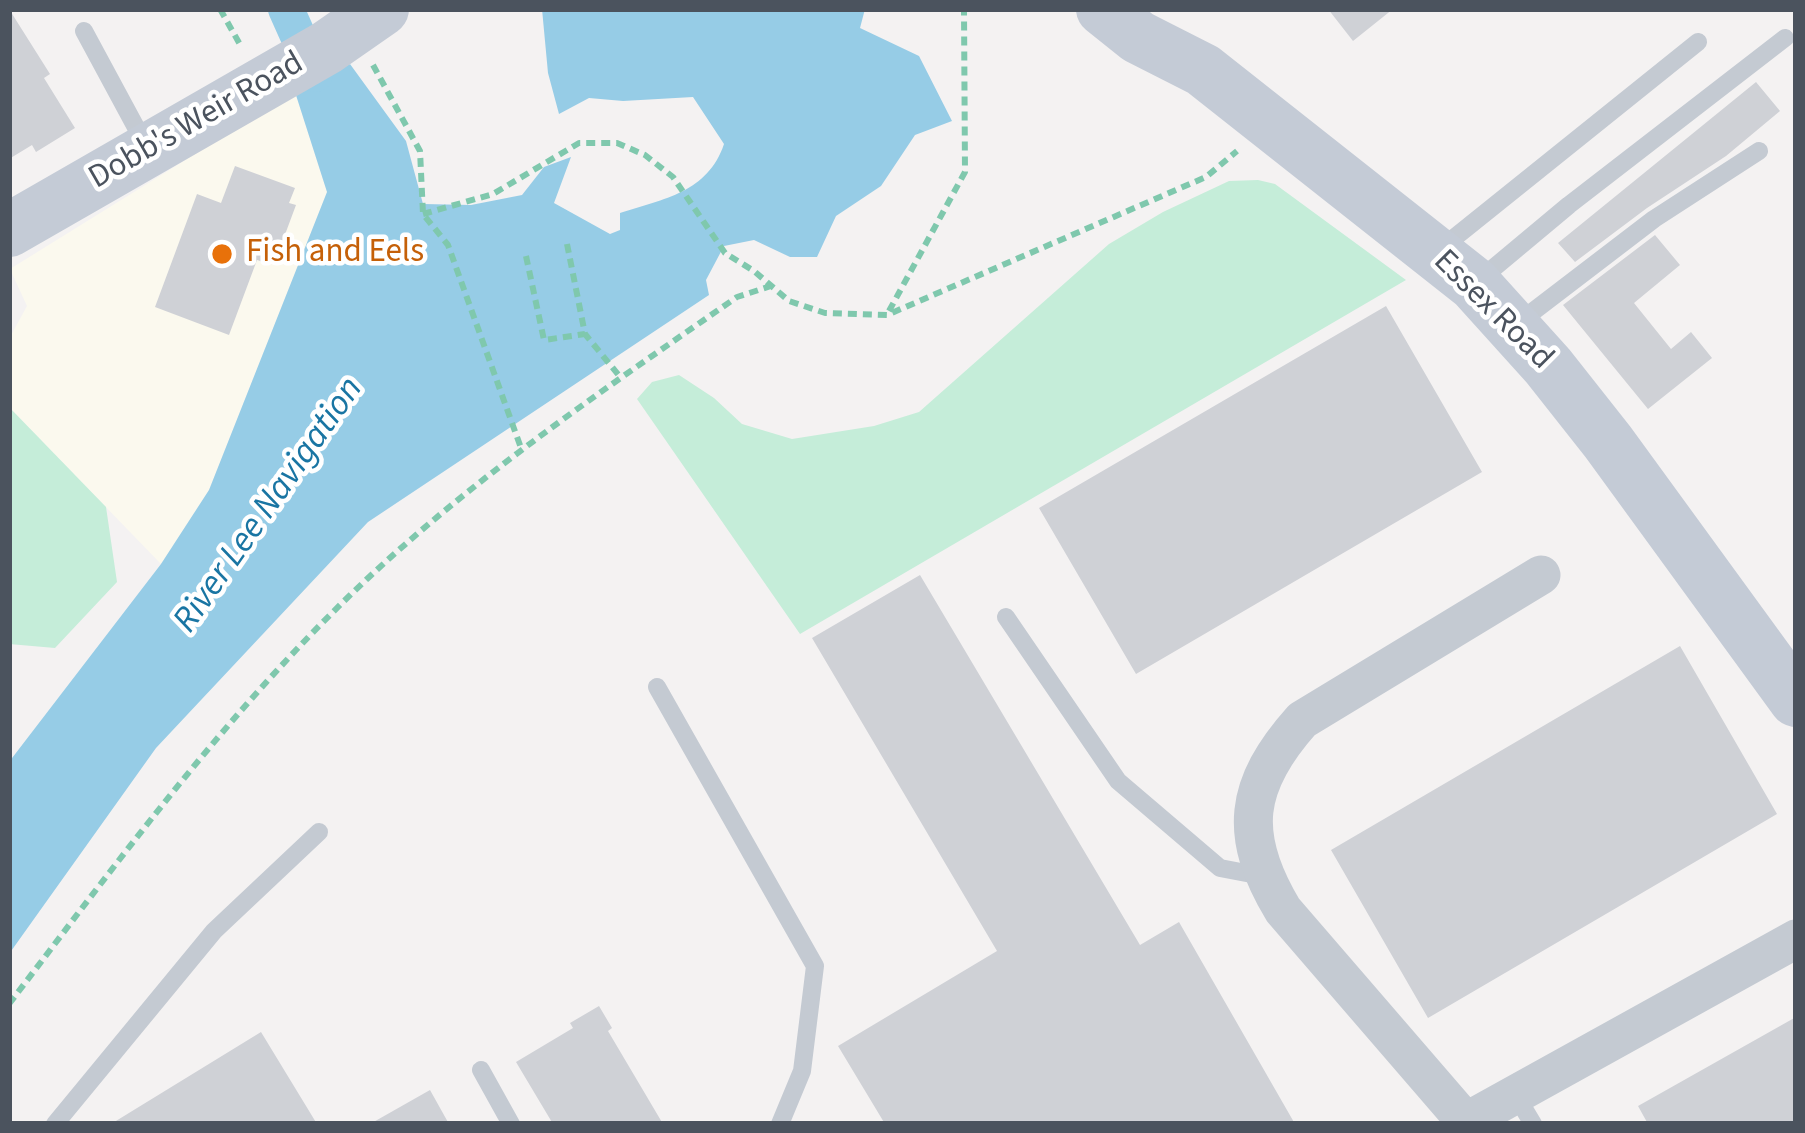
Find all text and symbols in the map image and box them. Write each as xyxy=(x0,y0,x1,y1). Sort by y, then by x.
street label: Dobb's Weir Road xyxy=(83,45,311,199)
place label: Fish and Eels xyxy=(246,234,424,274)
marker: Fish and Eels xyxy=(209,241,235,267)
street label: Essex Road xyxy=(1424,243,1560,379)
water label: River Lee Navigation xyxy=(166,370,374,642)

